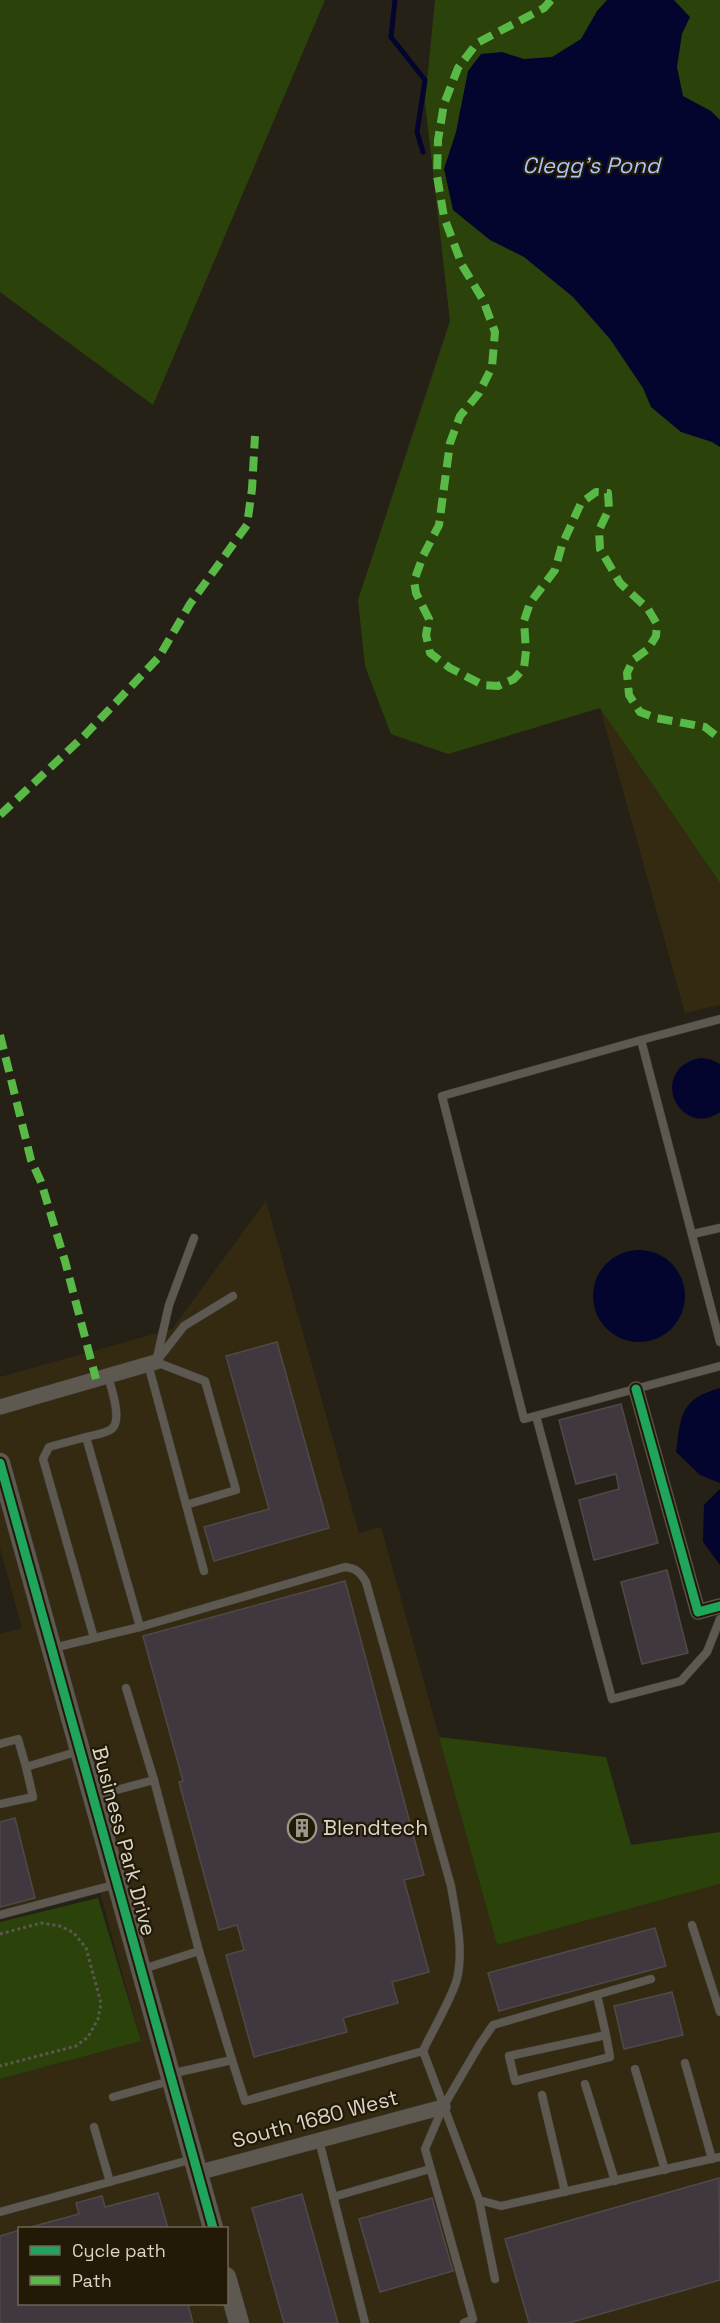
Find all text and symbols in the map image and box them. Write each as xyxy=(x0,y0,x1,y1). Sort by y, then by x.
water label: Clegg's Pond xyxy=(522,151,663,179)
street label: Business Park Drive xyxy=(86,1743,163,1939)
building icon: Blendtech xyxy=(286,1812,318,1844)
place label: Blendtech xyxy=(323,1814,428,1841)
street label: South 1680 West xyxy=(229,2083,401,2154)
legend xyxy=(18,2227,228,2305)
text: Cycle path xyxy=(72,2239,166,2262)
text: Path xyxy=(72,2269,112,2292)

